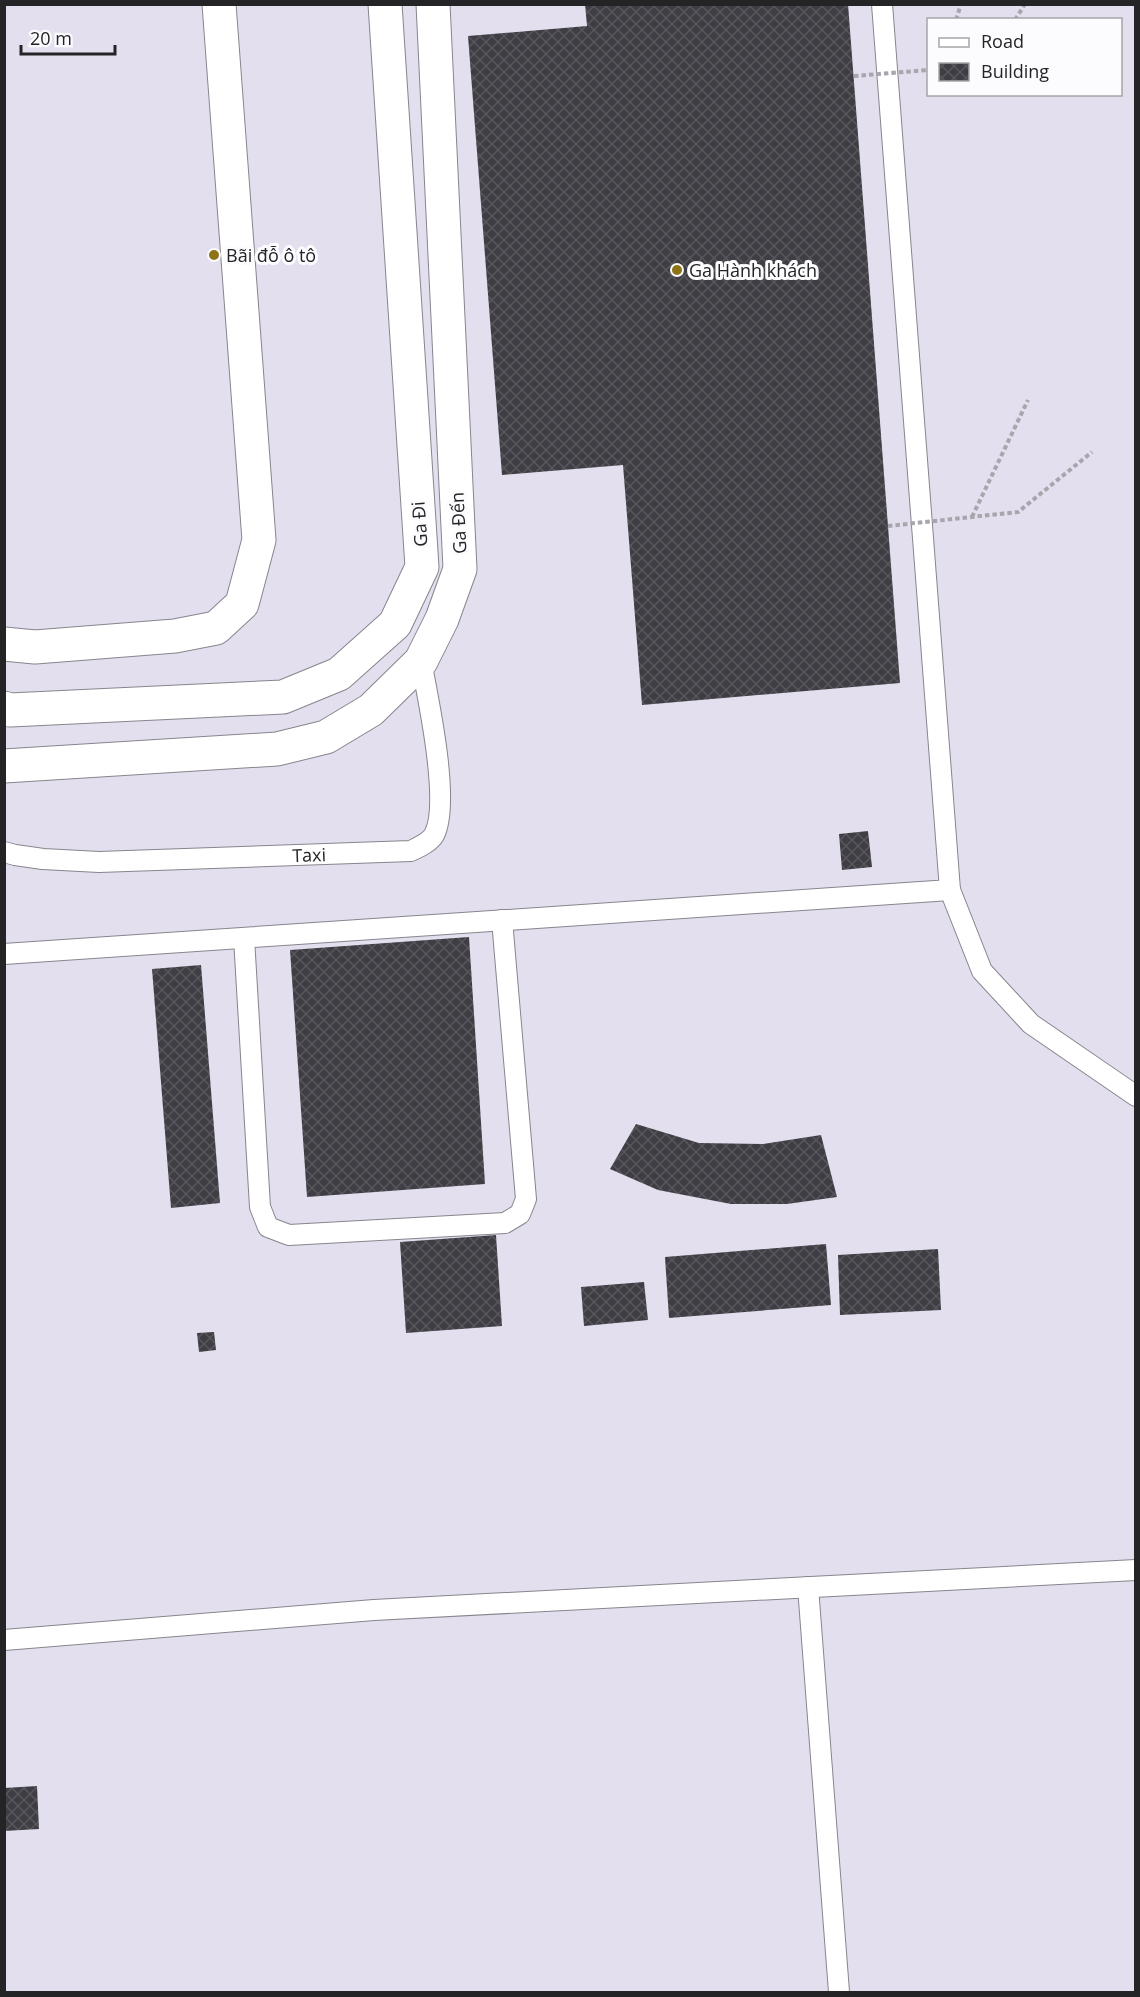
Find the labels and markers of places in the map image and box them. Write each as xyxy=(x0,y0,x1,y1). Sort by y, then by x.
place label: Bãi đỗ ô tô xyxy=(226,243,316,267)
marker: Bãi đỗ ô tô xyxy=(207,248,221,262)
place label: Ga Hành khách xyxy=(689,258,817,282)
marker: Ga Hành khách xyxy=(670,263,684,277)

